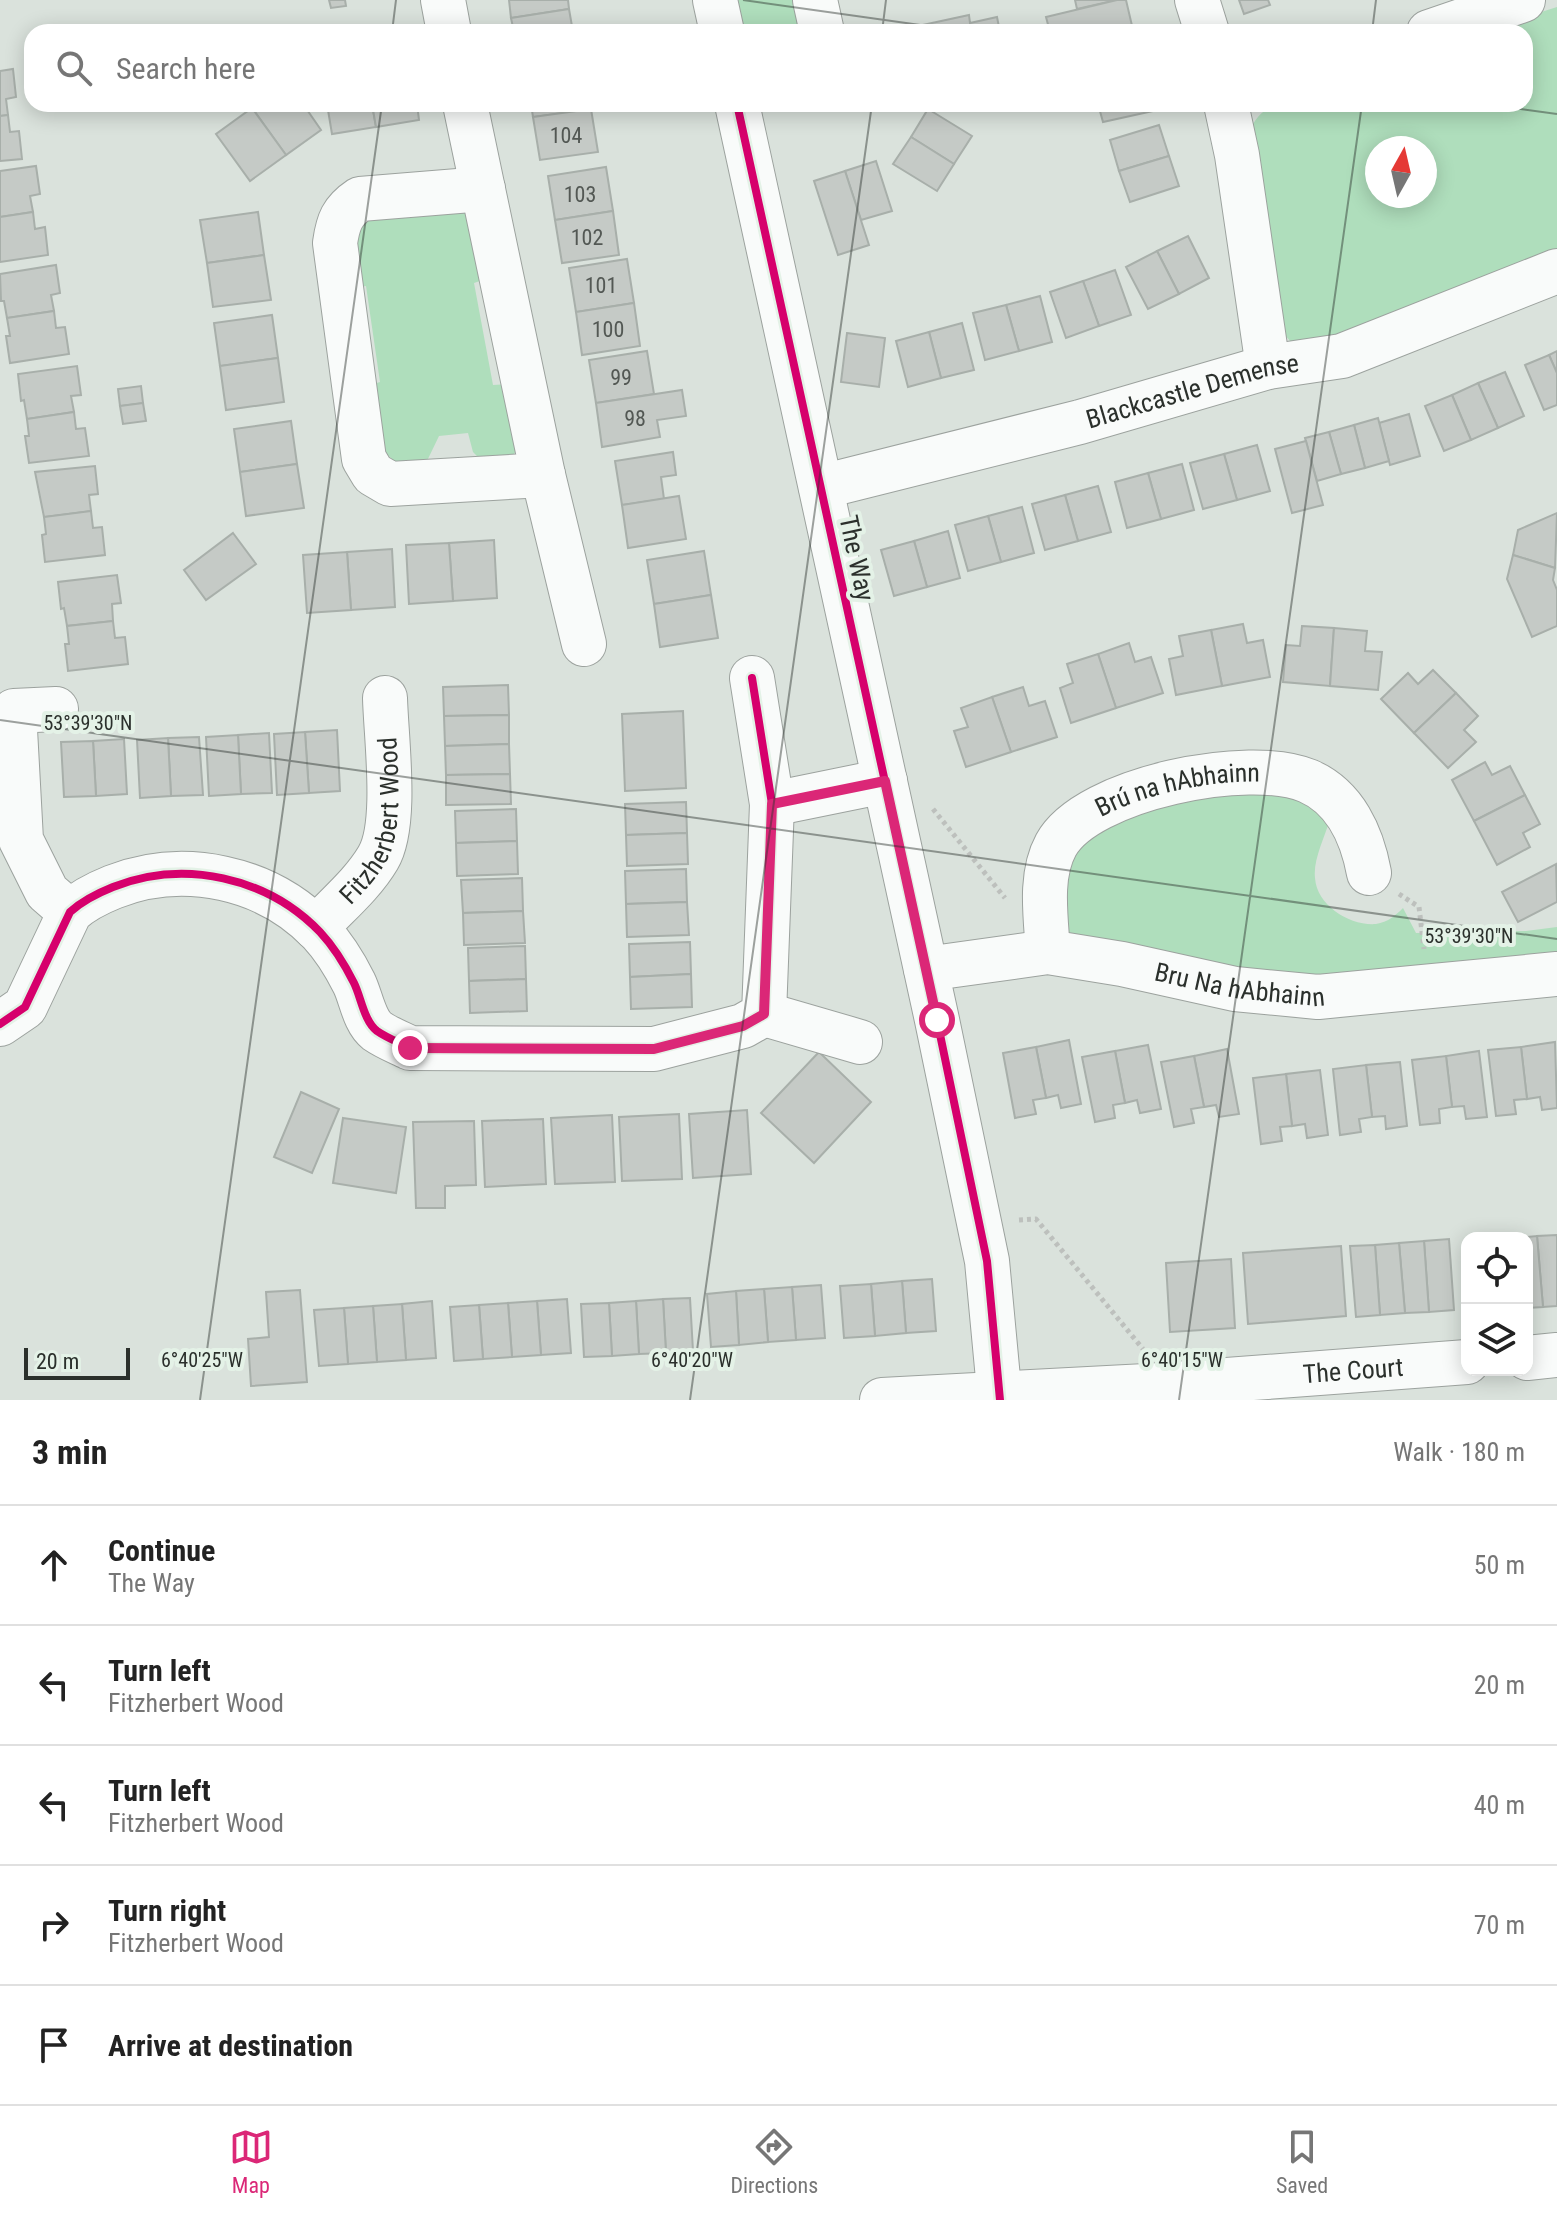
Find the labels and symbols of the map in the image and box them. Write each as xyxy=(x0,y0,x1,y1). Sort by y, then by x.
house number: 104 xyxy=(550,123,582,148)
north arrow xyxy=(1365,136,1437,208)
house number: 103 xyxy=(564,182,596,207)
house number: 102 xyxy=(571,225,603,250)
house number: 101 xyxy=(585,273,617,298)
house number: 100 xyxy=(592,317,624,342)
street label: Blackcastle Demense xyxy=(1083,348,1301,434)
house number: 99 xyxy=(610,365,632,390)
house number: 98 xyxy=(624,406,646,431)
street label: The Way xyxy=(833,512,881,604)
text: 53°39'30"N xyxy=(43,711,133,735)
street label: Fitzherbert Wood xyxy=(333,736,405,910)
street label: Brú na hAbhainn xyxy=(1090,757,1260,823)
text: 53°39'30"N xyxy=(1424,924,1514,948)
street label: Bru Na hAbhainn xyxy=(1152,957,1326,1013)
route start xyxy=(919,1002,955,1038)
route end xyxy=(392,1030,428,1066)
scale bar xyxy=(24,1344,130,1380)
text: 6°40'25"W xyxy=(161,1348,243,1372)
text: 6°40'20"W xyxy=(651,1348,733,1372)
text: 6°40'15"W xyxy=(1141,1348,1223,1372)
street label: The Court xyxy=(1302,1352,1404,1389)

